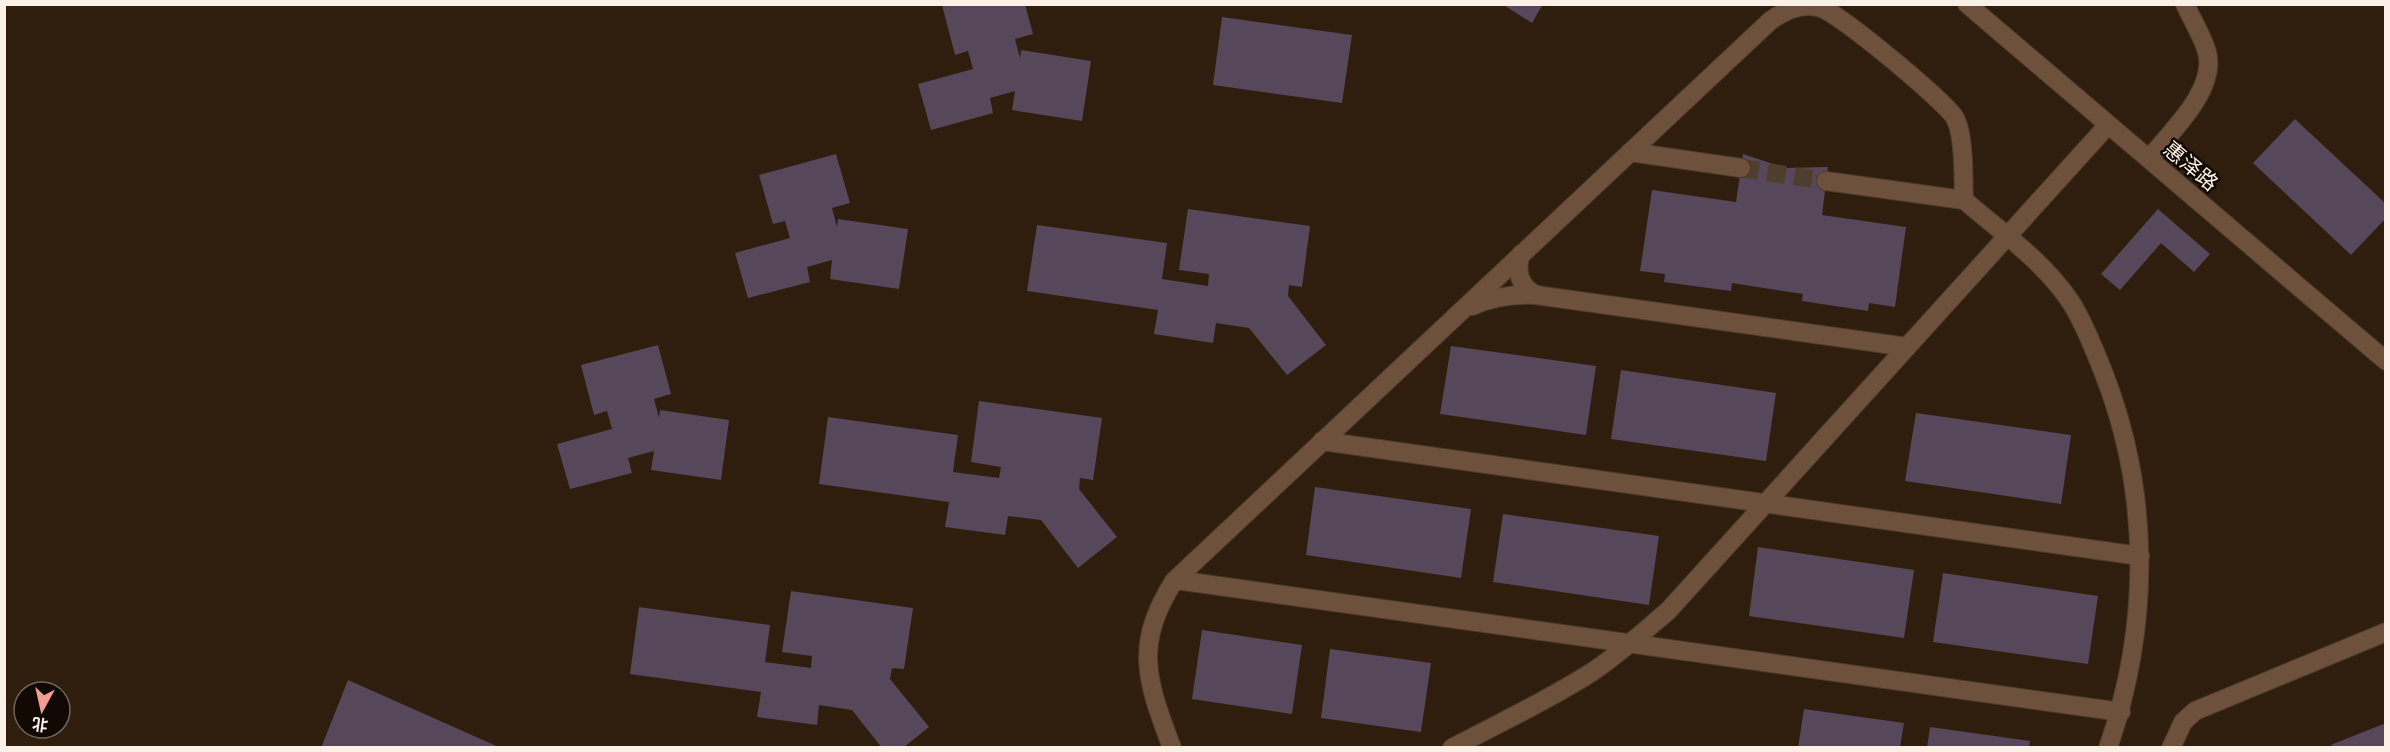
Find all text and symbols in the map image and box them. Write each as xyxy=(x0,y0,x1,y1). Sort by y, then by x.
street label: 惠泽路 xyxy=(2159,136,2223,196)
north arrow xyxy=(12,680,72,740)
text: 北 xyxy=(31,714,49,735)

